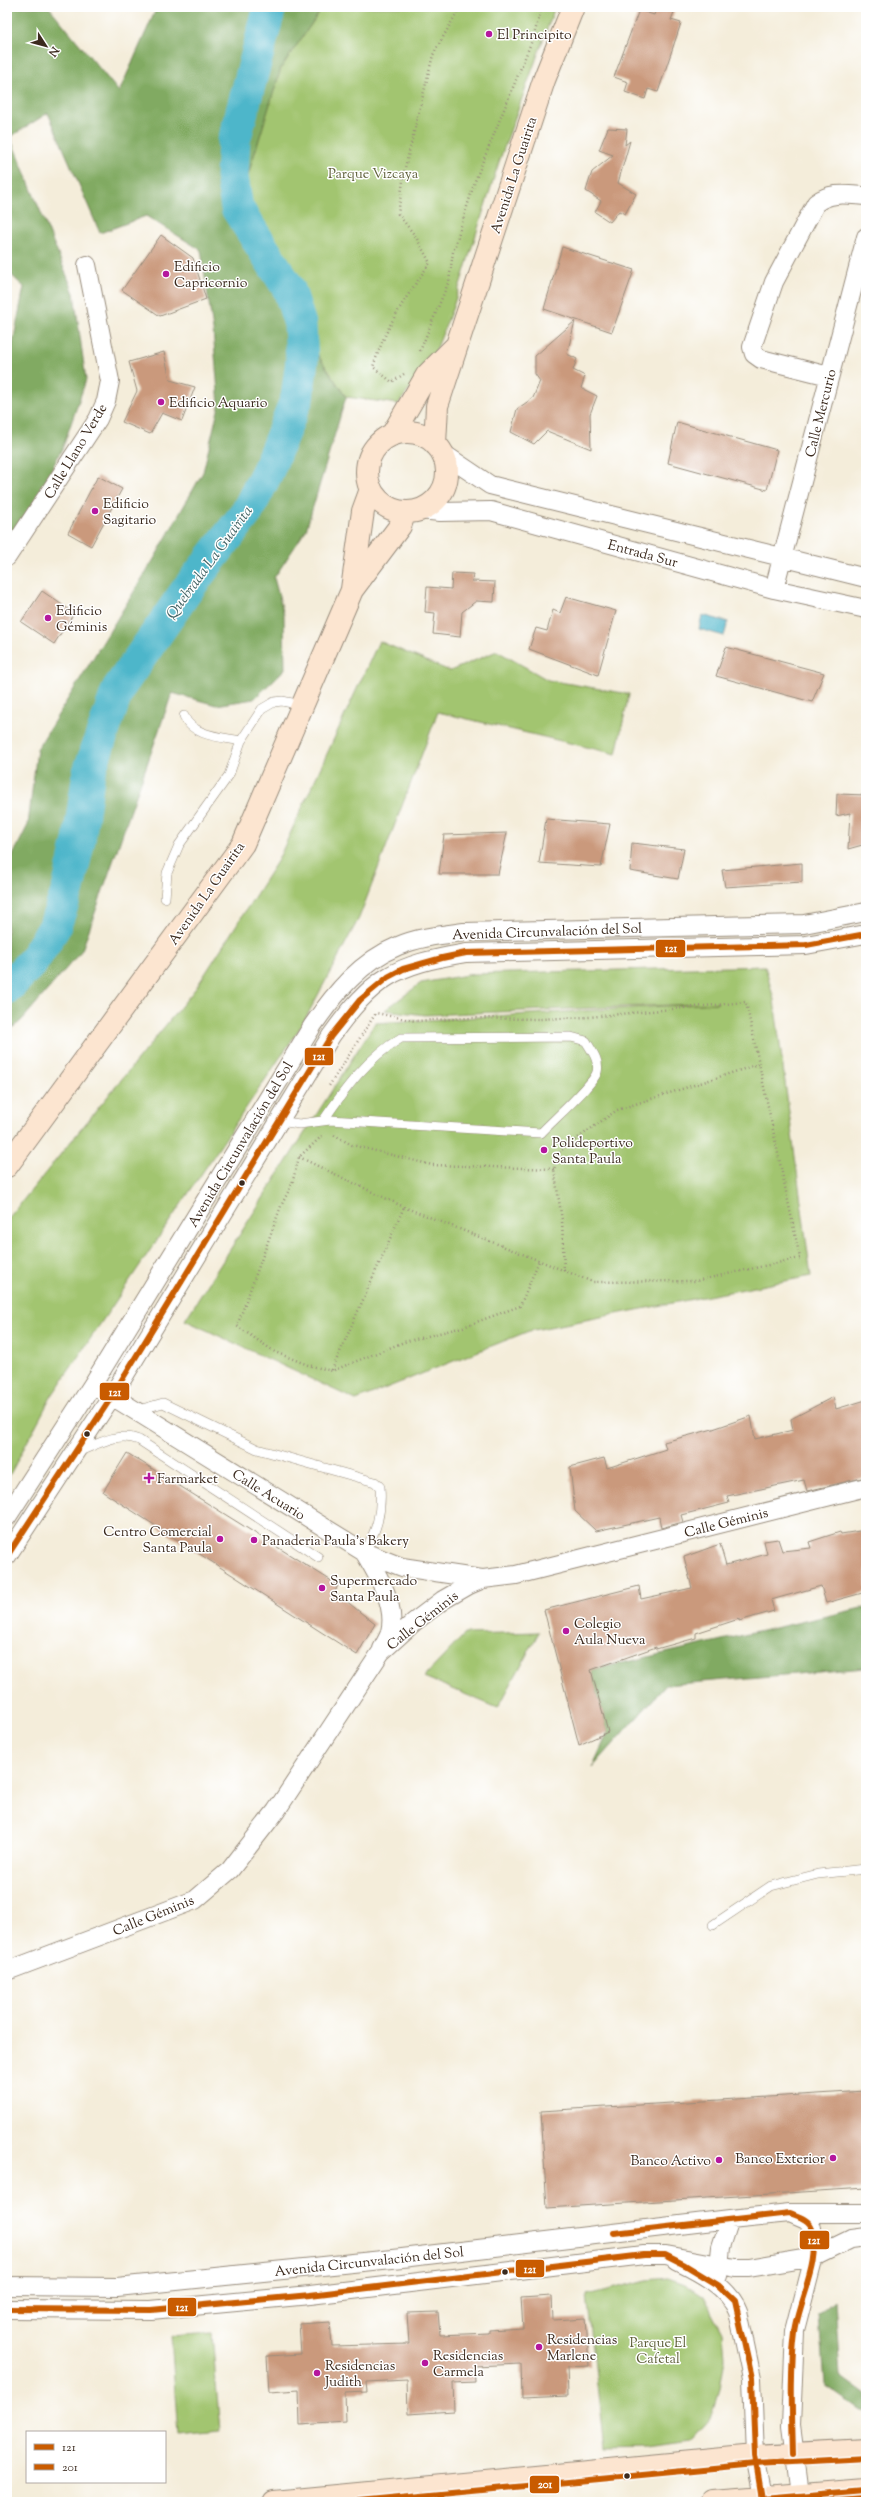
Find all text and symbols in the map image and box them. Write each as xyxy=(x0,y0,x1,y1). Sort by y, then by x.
north arrow xyxy=(26,26,66,66)
place label: El Principito xyxy=(497,26,572,46)
marker: El Principito xyxy=(484,29,494,39)
text: N xyxy=(44,42,63,60)
street label: Avenida La Guairita xyxy=(487,114,543,237)
park label: Parque Vizcaya xyxy=(328,165,419,185)
place label: Edificio Capricornio xyxy=(174,258,248,294)
marker: Edificio Capricornio xyxy=(161,269,171,279)
street label: Calle Mercurio xyxy=(801,367,843,460)
place label: Edificio Aquario xyxy=(169,394,268,414)
marker: Edificio Aquario xyxy=(156,397,166,407)
street label: Calle Llano Verde xyxy=(40,400,113,504)
place label: Edificio Sagitario xyxy=(103,495,157,531)
water label: Quebrada La Guairita xyxy=(162,502,259,624)
marker: Edificio Sagitario xyxy=(90,506,100,516)
street label: Entrada Sur xyxy=(605,536,681,574)
place label: Edificio Géminis xyxy=(56,602,107,638)
marker: Edificio Géminis xyxy=(43,613,53,623)
street label: Avenida La Guairita xyxy=(165,838,251,950)
street label: Avenida Circunvalación del Sol xyxy=(452,920,643,946)
line badge: 121 xyxy=(655,939,686,958)
text: 121 xyxy=(664,941,678,957)
line badge: 121 xyxy=(304,1047,334,1066)
text: 121 xyxy=(312,1049,326,1065)
street label: Avenida Circunvalación del Sol xyxy=(184,1058,299,1232)
place label: Polideportivo Santa Paula xyxy=(552,1134,633,1170)
marker: Polideportivo Santa Paula xyxy=(539,1145,549,1155)
unlabelled marker xyxy=(237,1178,247,1188)
line badge: 121 xyxy=(99,1382,130,1401)
text: 121 xyxy=(108,1385,122,1401)
unlabelled marker xyxy=(82,1429,92,1439)
street label: Calle Acuario xyxy=(227,1465,309,1526)
place label: Farmarket xyxy=(157,1470,218,1490)
marker: Farmarket xyxy=(144,1473,154,1483)
street label: Calle Géminis xyxy=(682,1504,771,1544)
place label: Centro Comercial Santa Paula xyxy=(103,1523,213,1559)
place label: Panaderia Paula's Bakery xyxy=(262,1532,409,1552)
marker: Centro Comercial Santa Paula xyxy=(215,1534,225,1544)
marker: Panaderia Paula's Bakery xyxy=(249,1535,259,1545)
place label: Supermercado Santa Paula xyxy=(330,1572,418,1608)
marker: Supermercado Santa Paula xyxy=(317,1583,327,1593)
street label: Calle Géminis xyxy=(383,1587,463,1656)
place label: Colegio Aula Nueva xyxy=(574,1615,646,1651)
marker: Colegio Aula Nueva xyxy=(561,1626,571,1636)
street label: Calle Géminis xyxy=(110,1891,197,1942)
place label: Banco Exterior xyxy=(735,2150,826,2170)
place label: Banco Activo xyxy=(630,2152,711,2172)
marker: Banco Exterior xyxy=(828,2153,838,2163)
marker: Banco Activo xyxy=(714,2155,724,2165)
line badge: 121 xyxy=(799,2230,830,2250)
text: 121 xyxy=(807,2233,821,2249)
street label: Avenida Circunvalación del Sol xyxy=(274,2243,465,2283)
line badge: 121 xyxy=(515,2259,545,2278)
text: 121 xyxy=(523,2262,537,2278)
unlabelled marker xyxy=(500,2267,510,2277)
line badge: 121 xyxy=(167,2297,197,2317)
text: 121 xyxy=(175,2300,189,2316)
place label: Residencias Marlene xyxy=(547,2331,617,2367)
park label: Parque El Cafetal xyxy=(630,2334,687,2370)
marker: Residencias Marlene xyxy=(534,2342,544,2352)
place label: Residencias Carmela xyxy=(433,2347,503,2383)
place label: Residencias Judith xyxy=(324,2357,395,2393)
marker: Residencias Carmela xyxy=(420,2358,430,2368)
marker: Residencias Judith xyxy=(312,2368,322,2378)
legend xyxy=(26,2431,166,2483)
text: 121 xyxy=(62,2439,76,2457)
text: 201 xyxy=(62,2459,78,2477)
unlabelled marker xyxy=(622,2471,632,2481)
line badge: 201 xyxy=(529,2475,560,2494)
text: 201 xyxy=(538,2477,553,2493)

